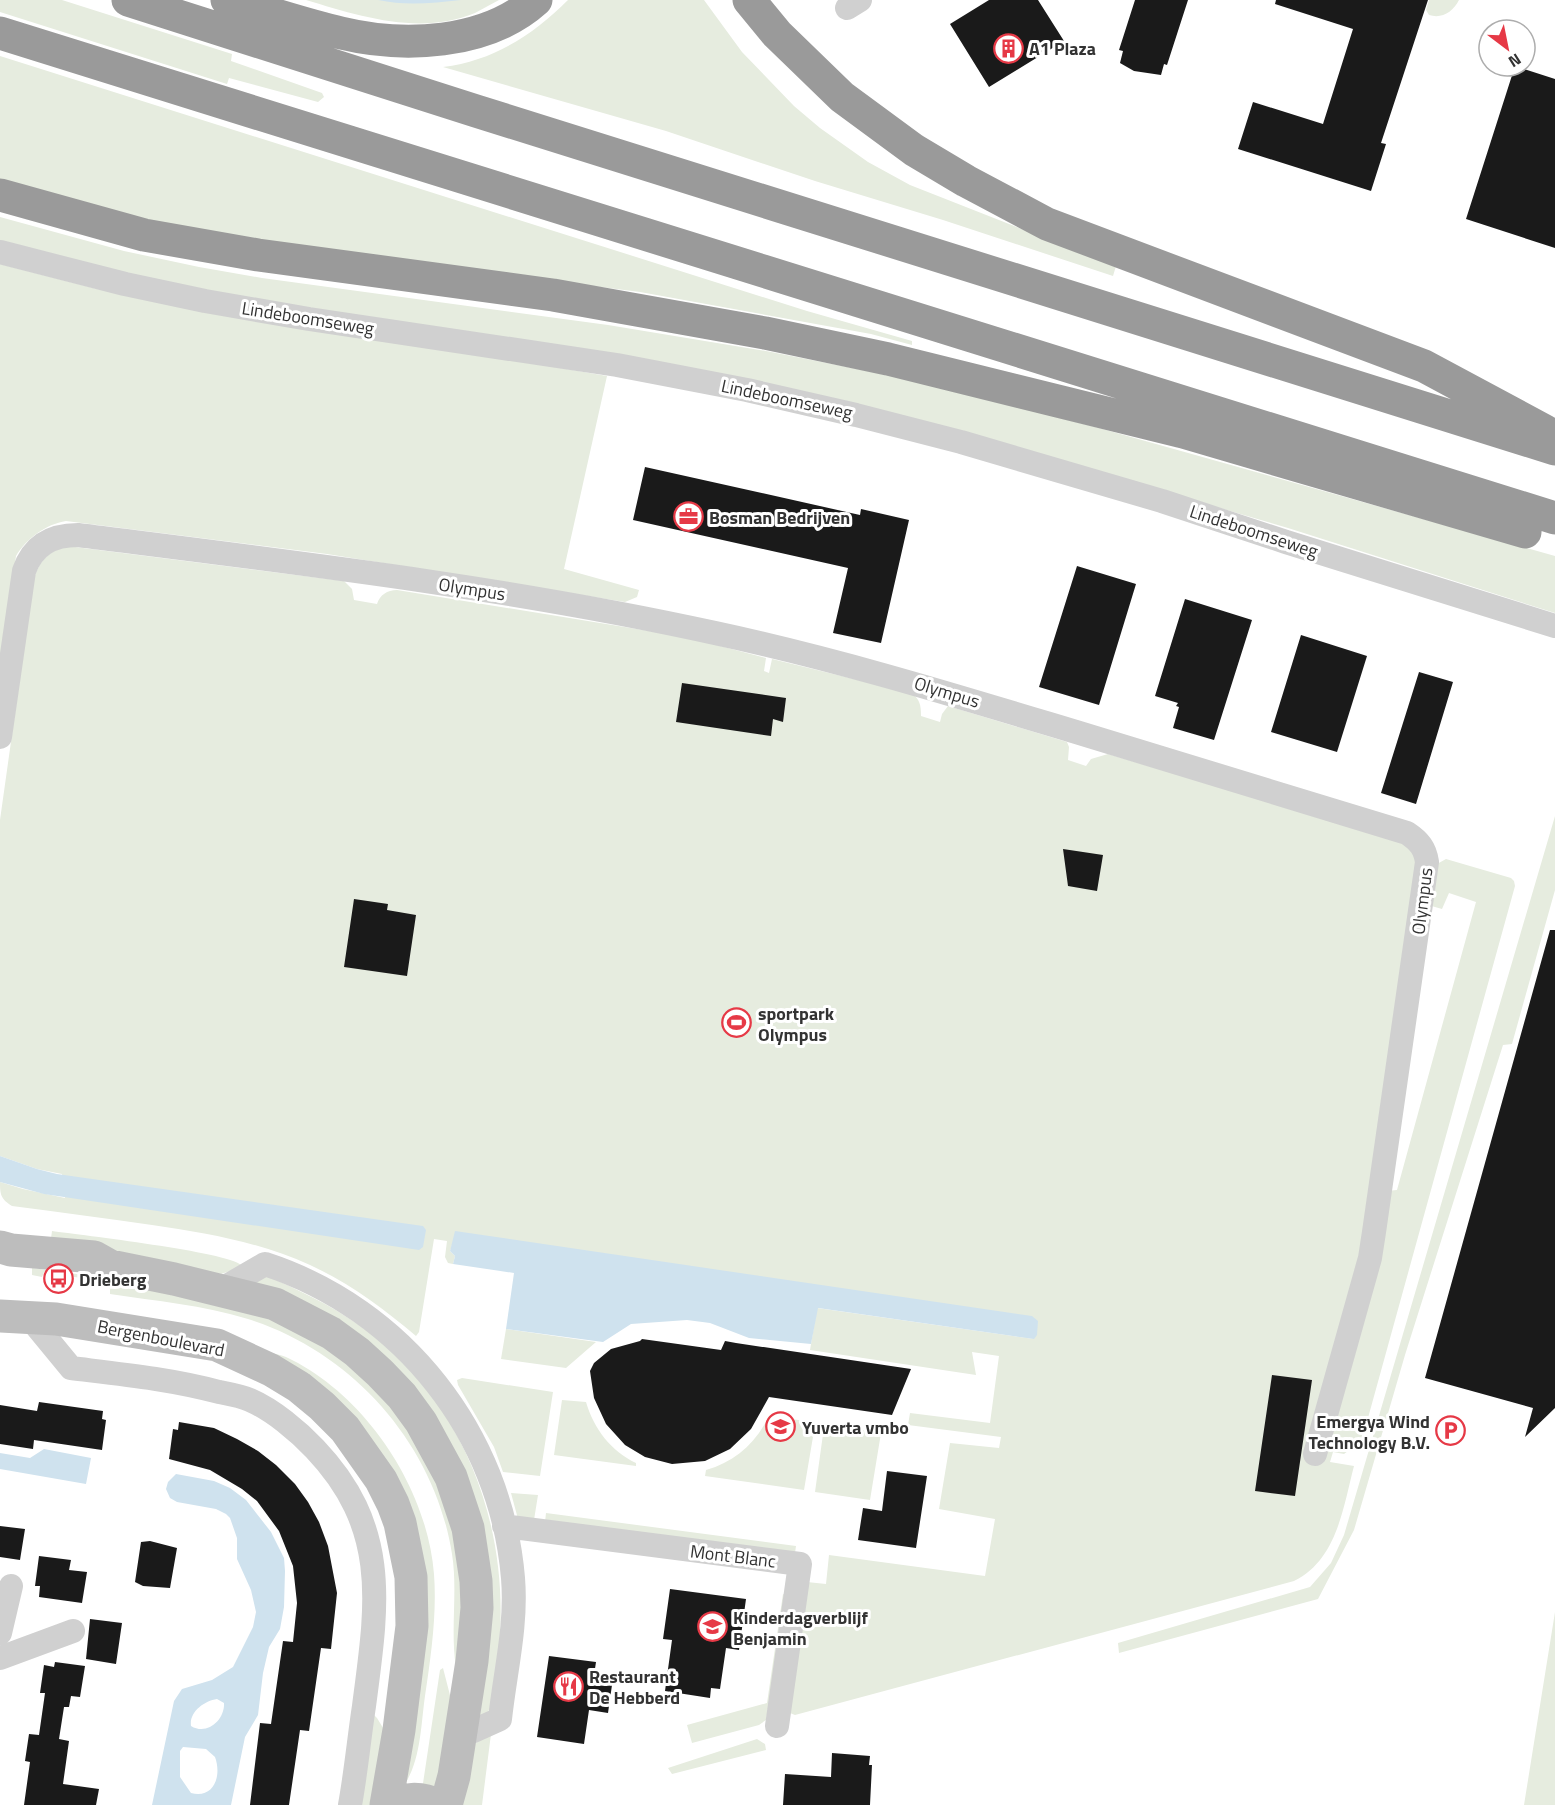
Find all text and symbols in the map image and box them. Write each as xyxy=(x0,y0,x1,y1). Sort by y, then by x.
north arrow xyxy=(1477,18,1537,78)
building icon: A1 Plaza xyxy=(992,32,1024,64)
place label: A1 Plaza xyxy=(1029,35,1096,62)
text: N xyxy=(1504,48,1526,74)
street label: Lindeboomseweg xyxy=(240,294,376,342)
street label: Lindeboomseweg xyxy=(719,372,855,426)
street label: Lindeboomseweg xyxy=(1186,498,1322,564)
office icon: Bosman Bedrijven xyxy=(672,501,704,533)
place label: Bosman Bedrijven xyxy=(709,504,850,531)
street label: Olympus xyxy=(437,570,507,608)
street label: Olympus xyxy=(911,669,983,715)
street label: Olympus xyxy=(1405,866,1439,936)
place label: sportpark Olympus xyxy=(758,1000,835,1048)
sports icon: sportpark Olympus xyxy=(721,1007,753,1039)
bus stop icon: Drieberg xyxy=(42,1263,74,1295)
place label: Drieberg xyxy=(79,1266,147,1293)
street label: Bergenboulevard xyxy=(95,1312,227,1364)
place label: Emergya Wind Technology B.V. xyxy=(1308,1408,1430,1456)
school or university icon: Yuverta vmbo xyxy=(765,1411,797,1443)
place label: Yuverta vmbo xyxy=(802,1414,909,1441)
parking icon: Emergya Wind Technology B.V. xyxy=(1435,1415,1467,1447)
street label: Mont Blanc xyxy=(689,1537,778,1575)
place label: Kinderdagverblijf Benjamin xyxy=(733,1604,868,1652)
school or university icon: Kinderdagverblijf Benjamin xyxy=(696,1611,728,1643)
place label: Restaurant De Hebberd xyxy=(589,1663,680,1711)
restaurant icon: Restaurant De Hebberd xyxy=(552,1670,584,1702)

